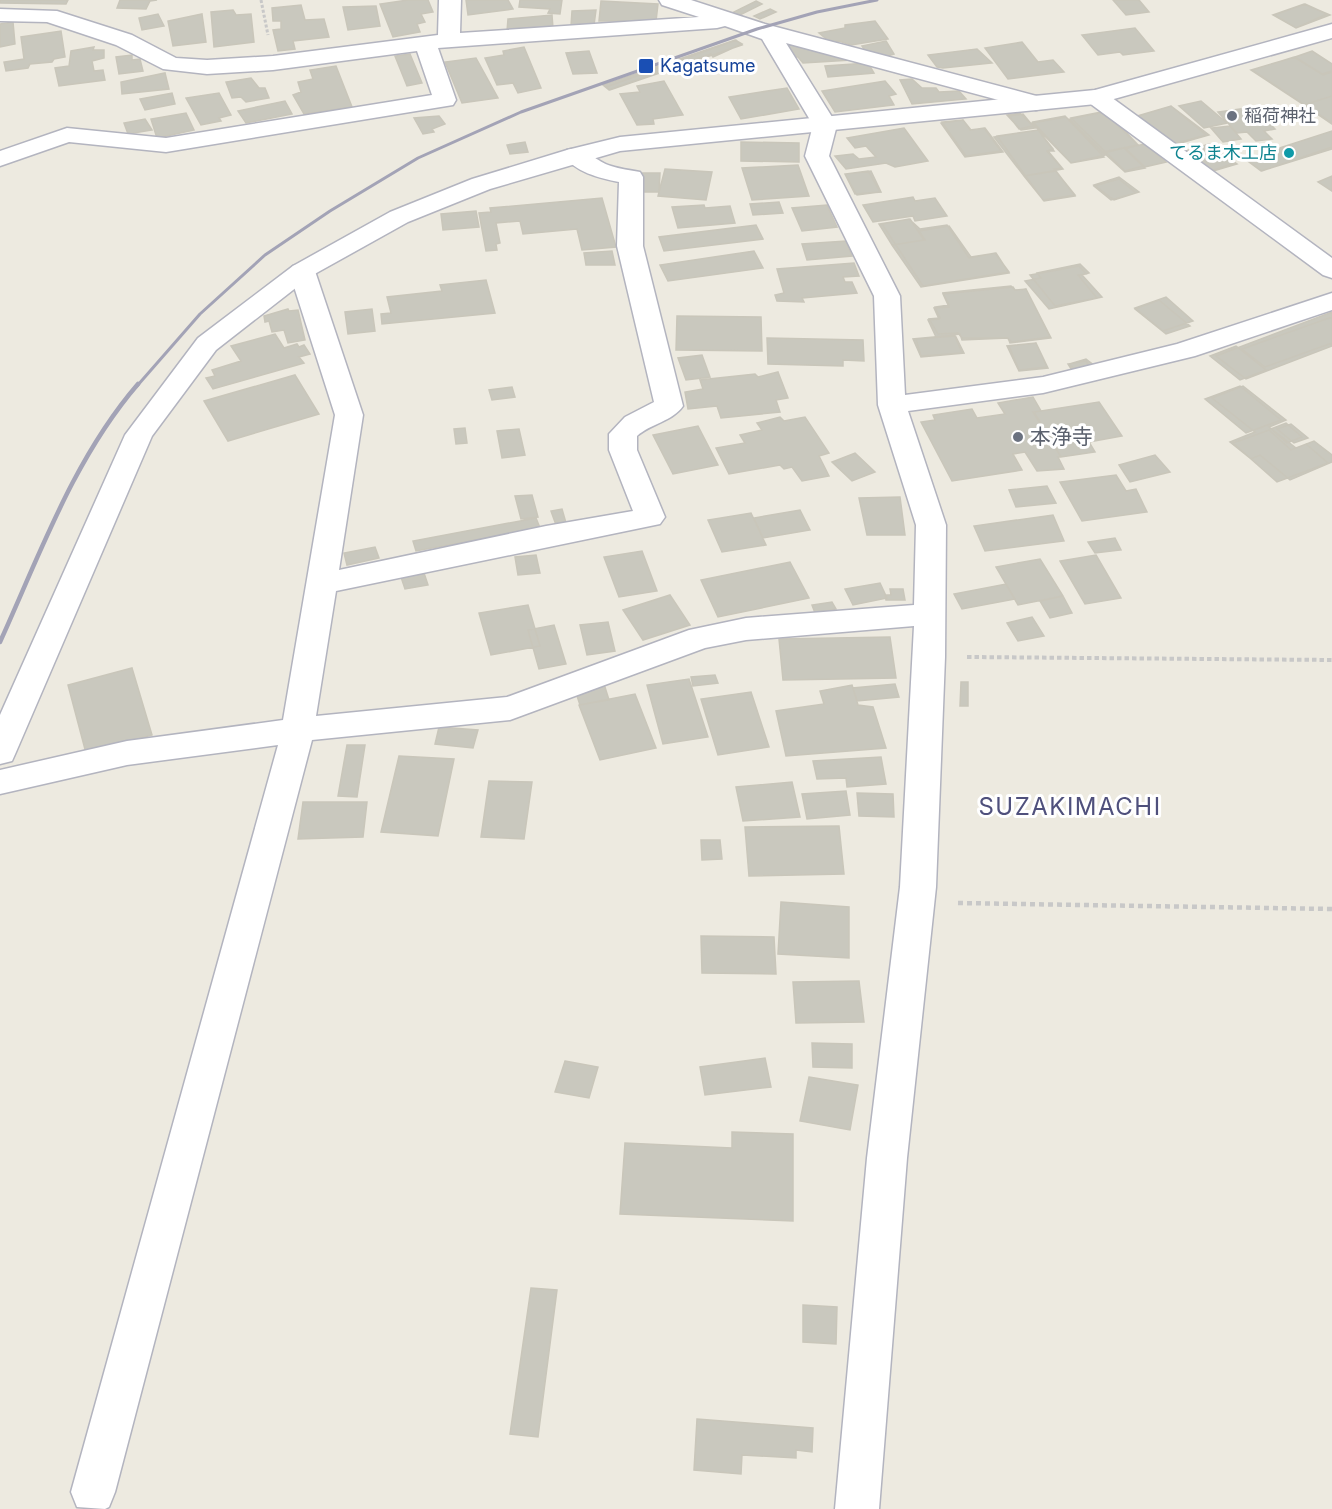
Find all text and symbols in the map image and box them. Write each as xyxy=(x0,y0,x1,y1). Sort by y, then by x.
place label: Kagatsume xyxy=(660,55,755,76)
marker: Kagatsume xyxy=(637,57,655,75)
place label: 稲荷神社 xyxy=(1244,105,1316,126)
marker: 稲荷神社 xyxy=(1225,109,1239,123)
place label: てるま木工店 xyxy=(1169,142,1277,163)
marker: てるま木工店 xyxy=(1282,146,1296,160)
place label: 本浄寺 xyxy=(1030,424,1093,449)
marker: 本浄寺 xyxy=(1011,430,1025,444)
district label: SUZAKIMACHI xyxy=(978,792,1162,821)

